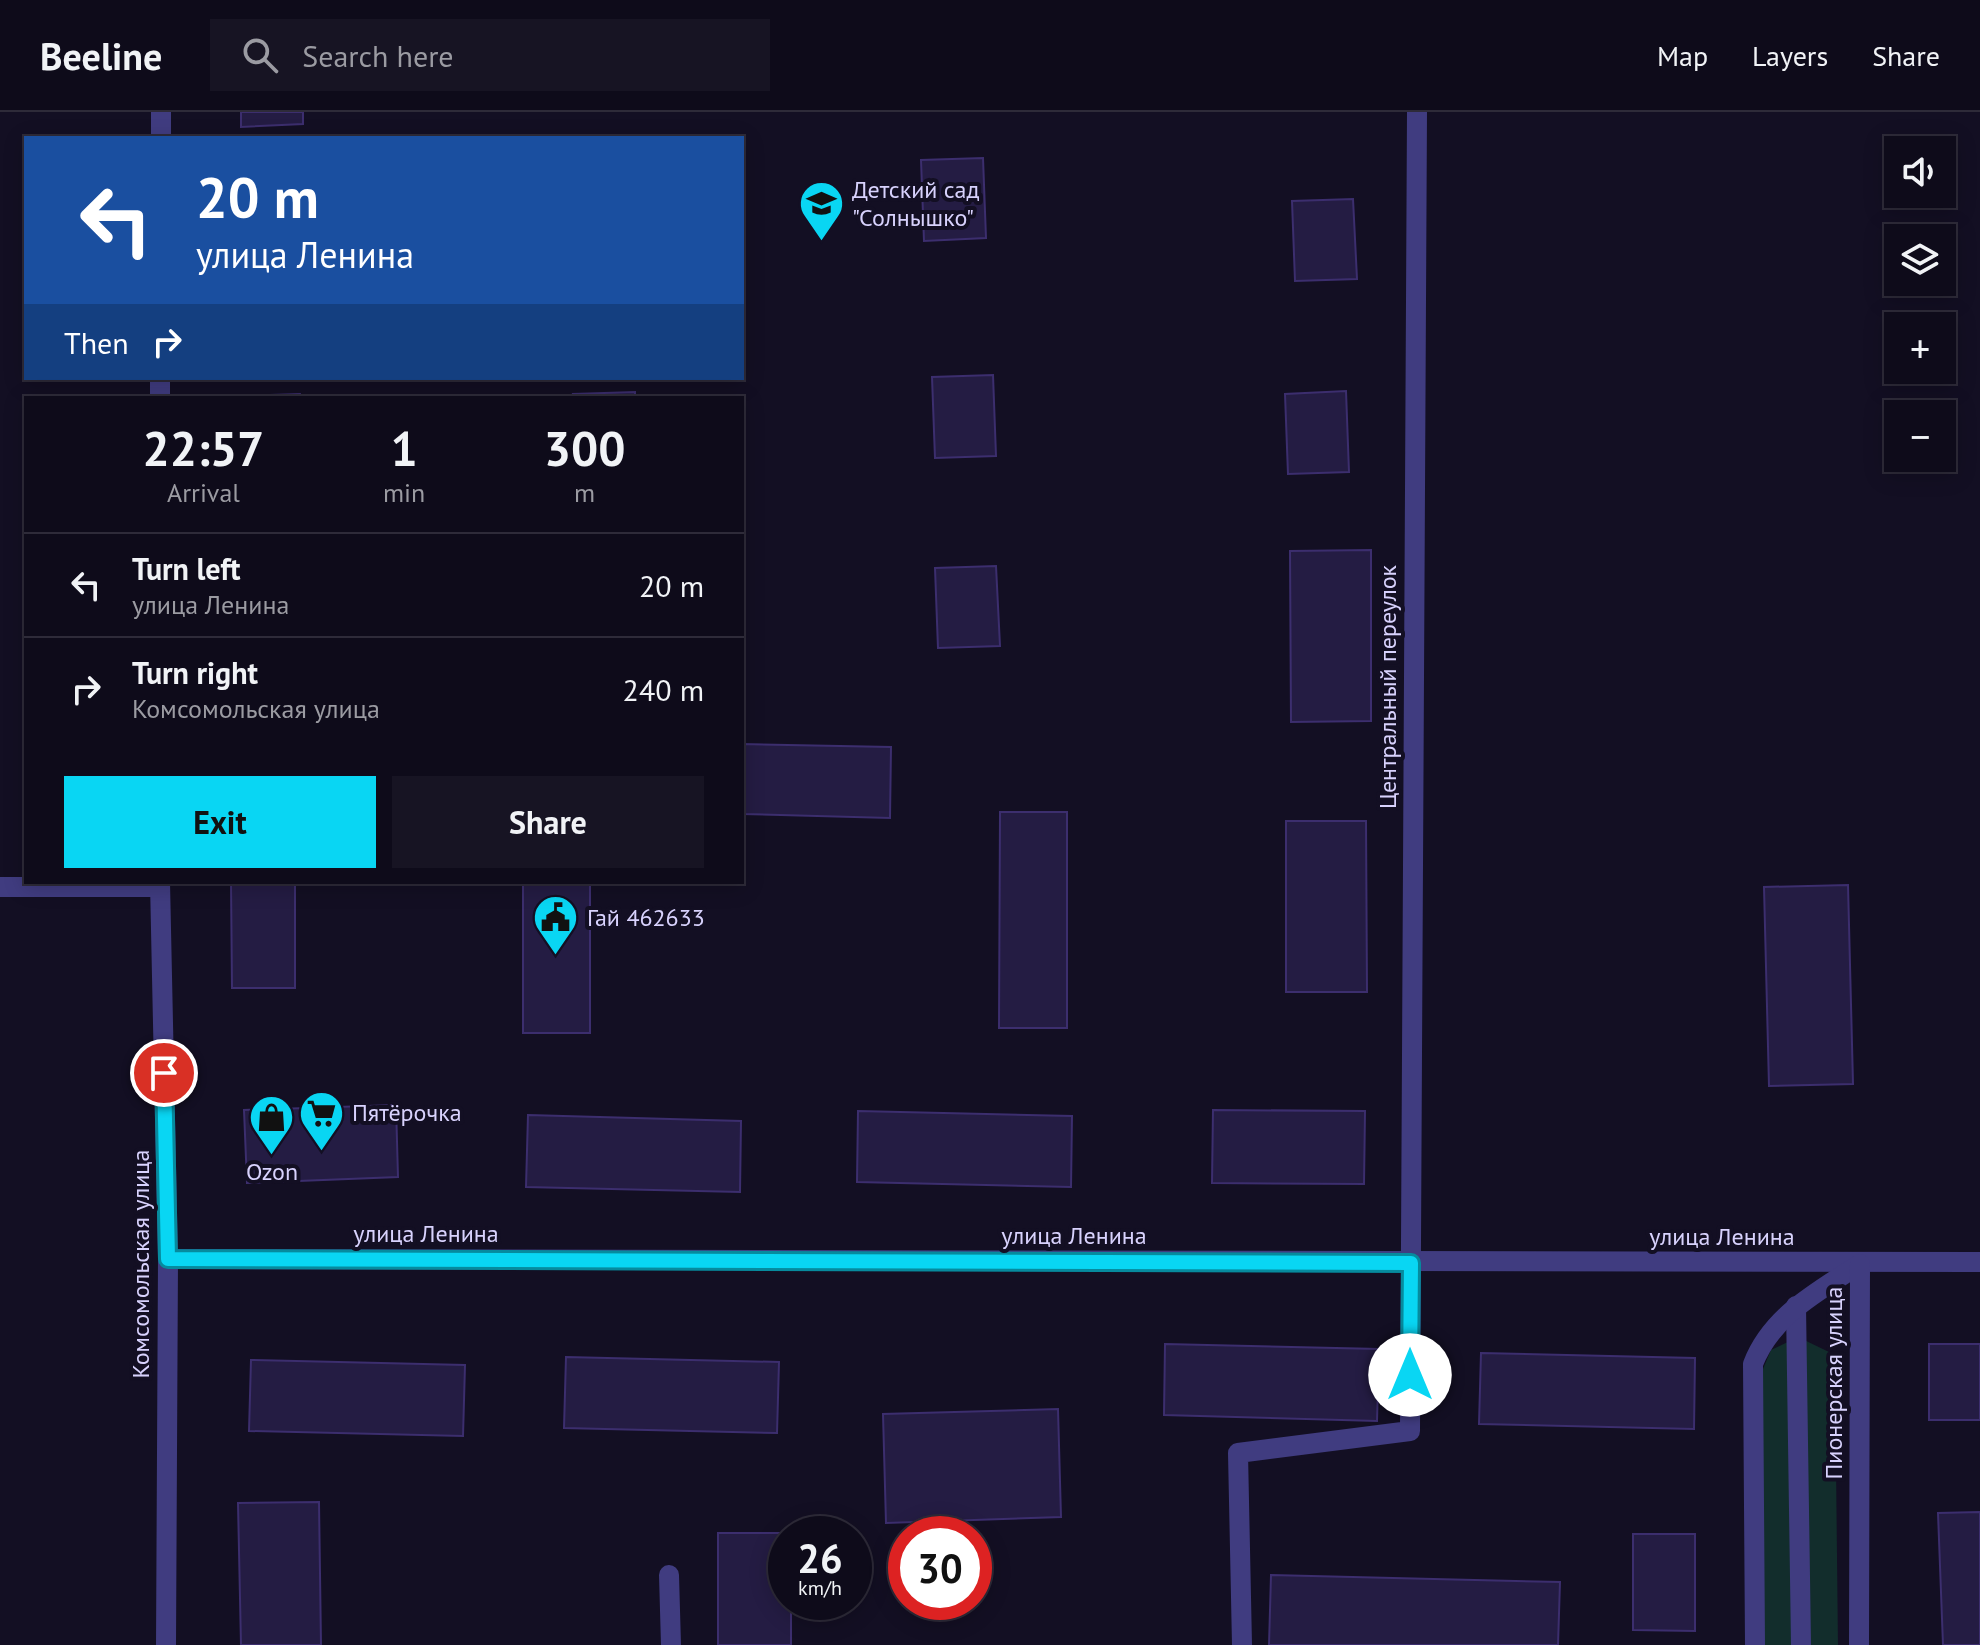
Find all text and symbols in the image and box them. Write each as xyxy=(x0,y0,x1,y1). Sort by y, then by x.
search box xyxy=(210,19,770,91)
text: Beeline xyxy=(40,31,162,80)
icon: search xyxy=(238,33,282,77)
text: Search here xyxy=(302,36,454,75)
text: Map xyxy=(1657,37,1708,74)
text: Layers xyxy=(1752,37,1828,74)
text: Share xyxy=(1872,37,1940,74)
map controls xyxy=(1884,136,1956,472)
button: sound xyxy=(1884,136,1956,208)
text: 20 m xyxy=(196,161,319,233)
icon: left xyxy=(64,168,168,272)
place label: Детский сад "Солнышко" xyxy=(852,174,980,233)
school or university icon: Детский сад "Солнышко" xyxy=(797,180,845,243)
button: layers xyxy=(1884,224,1956,296)
text: улица Ленина xyxy=(196,231,414,278)
button: + xyxy=(1884,312,1956,384)
icon: right xyxy=(145,320,189,364)
text: Then xyxy=(64,323,129,362)
button: − xyxy=(1884,400,1956,472)
text: 22:57 xyxy=(143,417,264,479)
text: 1 xyxy=(390,417,418,479)
text: 300 xyxy=(544,417,625,479)
text: Arrival xyxy=(167,476,240,509)
text: min xyxy=(383,476,425,509)
text: m xyxy=(574,476,595,509)
text: Turn left xyxy=(132,549,240,588)
icon: left xyxy=(64,563,108,607)
street label: Центральный переулок xyxy=(1372,564,1403,809)
text: 20 m xyxy=(639,566,704,605)
text: улица Ленина xyxy=(132,588,289,621)
text: Turn right xyxy=(132,653,258,692)
icon: right xyxy=(64,667,108,711)
text: 240 m xyxy=(623,670,704,709)
text: Комсомольская улица xyxy=(132,692,380,725)
button: Exit xyxy=(64,776,376,868)
button: Share xyxy=(392,776,704,868)
public building icon: Гай 462633 xyxy=(532,894,580,957)
place label: Гай 462633 xyxy=(587,902,705,933)
pin xyxy=(130,1039,198,1107)
icon: arrive xyxy=(142,1051,186,1095)
supermarket icon: Пятёрочка xyxy=(297,1089,345,1152)
shop icon: Ozon xyxy=(248,1094,296,1157)
place label: Пятёрочка xyxy=(352,1097,462,1128)
street label: Комсомольская улица xyxy=(125,1150,156,1378)
place label: Ozon xyxy=(246,1156,298,1187)
street label: улица Ленина xyxy=(353,1218,499,1249)
street label: улица Ленина xyxy=(1001,1220,1147,1251)
street label: улица Ленина xyxy=(1649,1221,1795,1252)
street label: Пионерская улица xyxy=(1818,1286,1849,1480)
position arrow xyxy=(1368,1333,1452,1417)
speed limit sign: 30 xyxy=(888,1516,992,1620)
text: 26 xyxy=(797,1532,843,1584)
text: km/h xyxy=(798,1575,842,1601)

